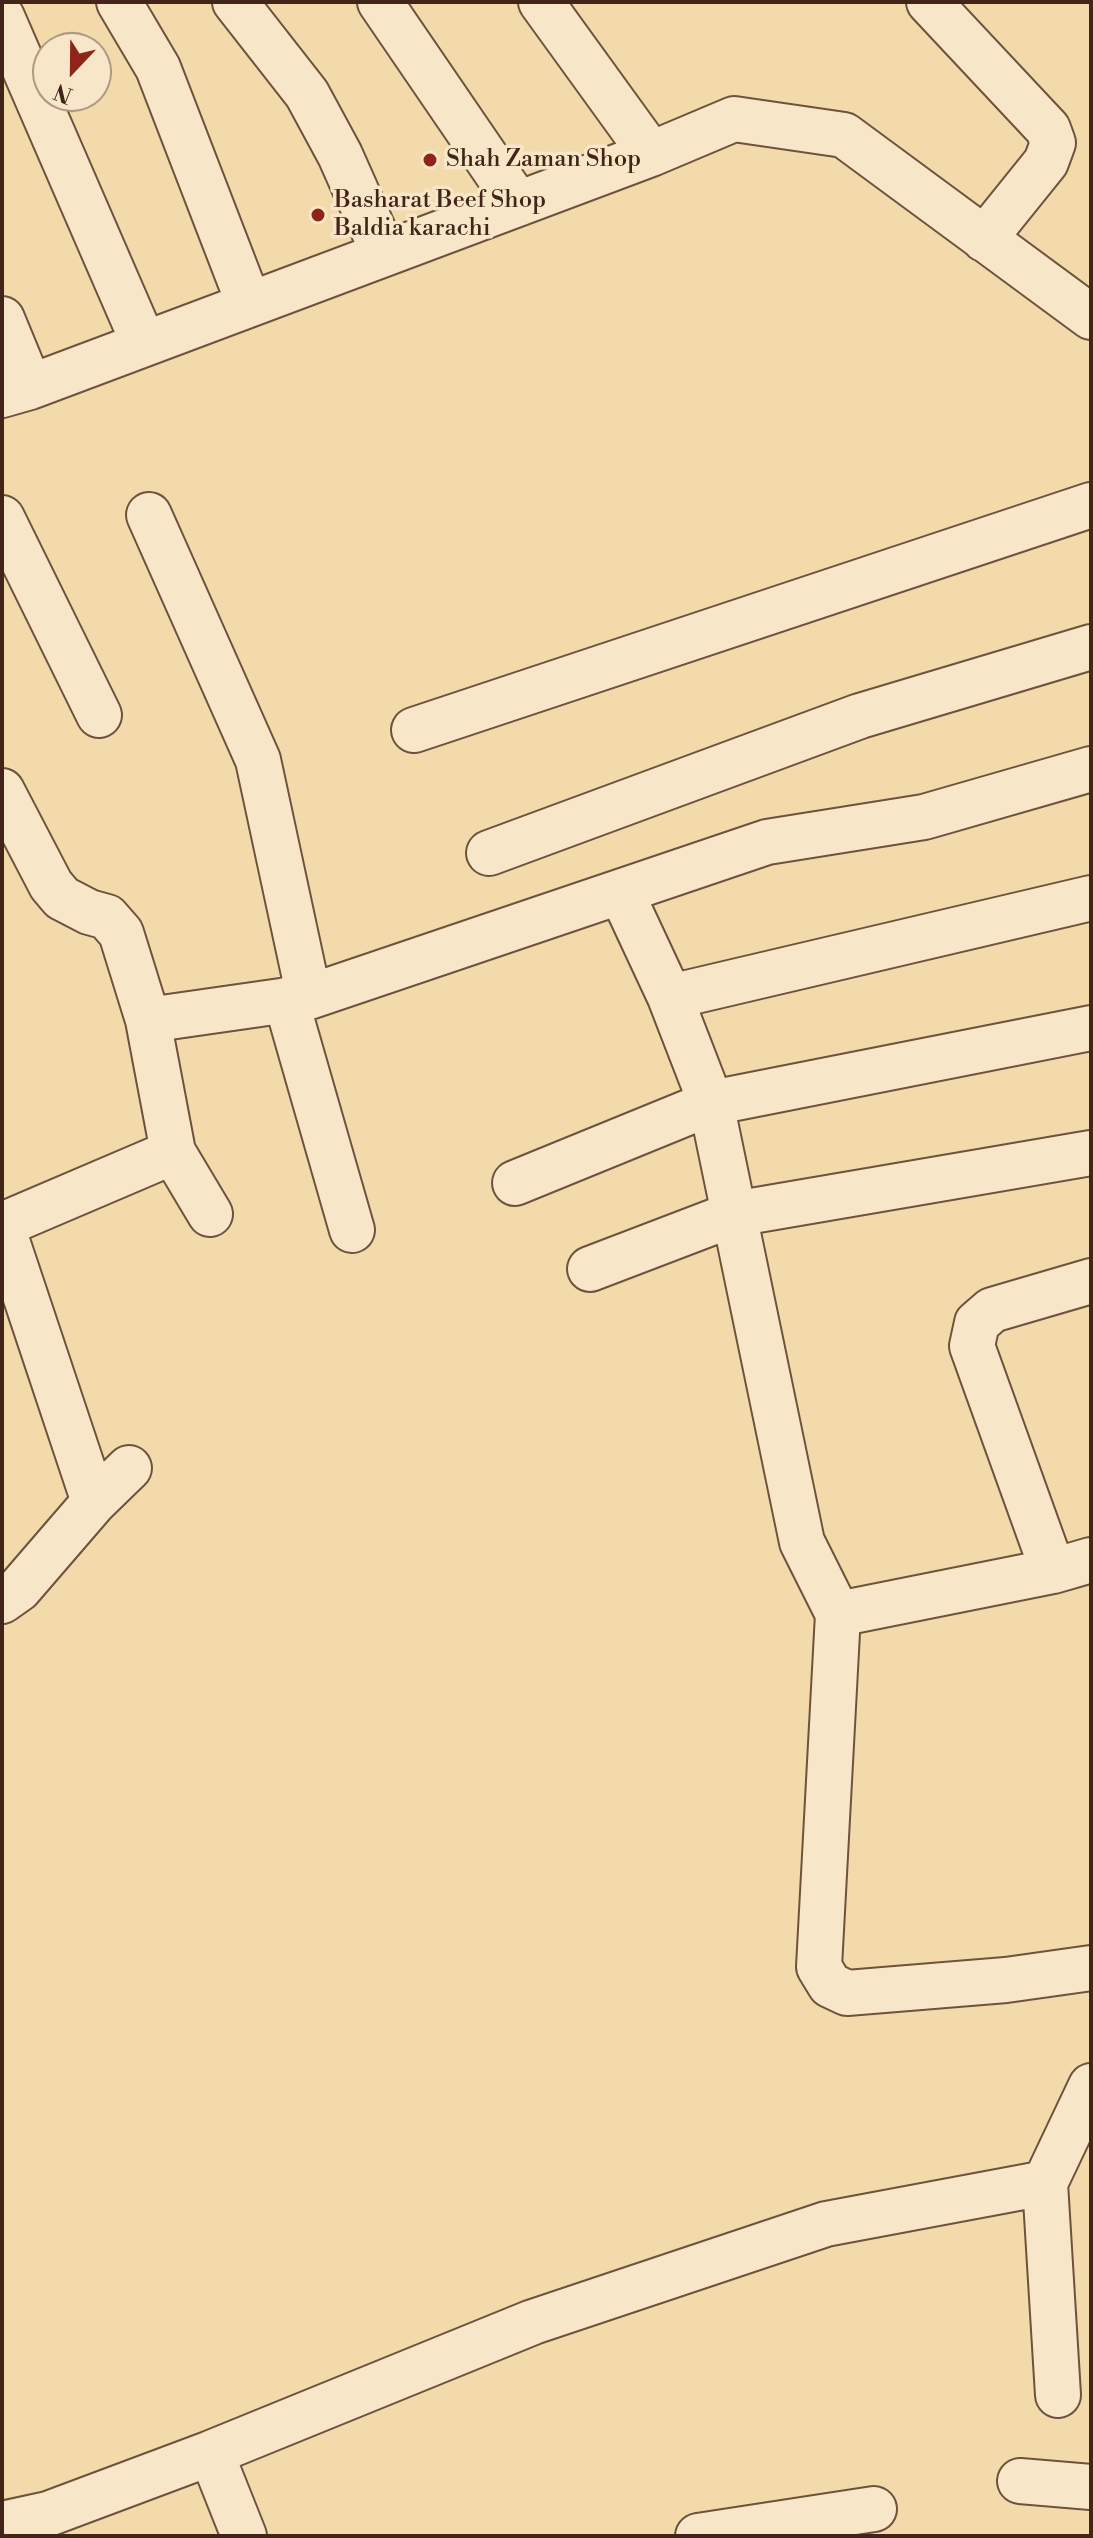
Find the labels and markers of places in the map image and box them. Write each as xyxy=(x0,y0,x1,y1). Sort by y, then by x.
place label: Shah Zaman Shop xyxy=(446,146,641,174)
marker: Shah Zaman Shop xyxy=(421,151,439,169)
place label: Basharat Beef Shop Baldia karachi xyxy=(334,187,546,243)
marker: Basharat Beef Shop Baldia karachi xyxy=(309,206,327,224)

